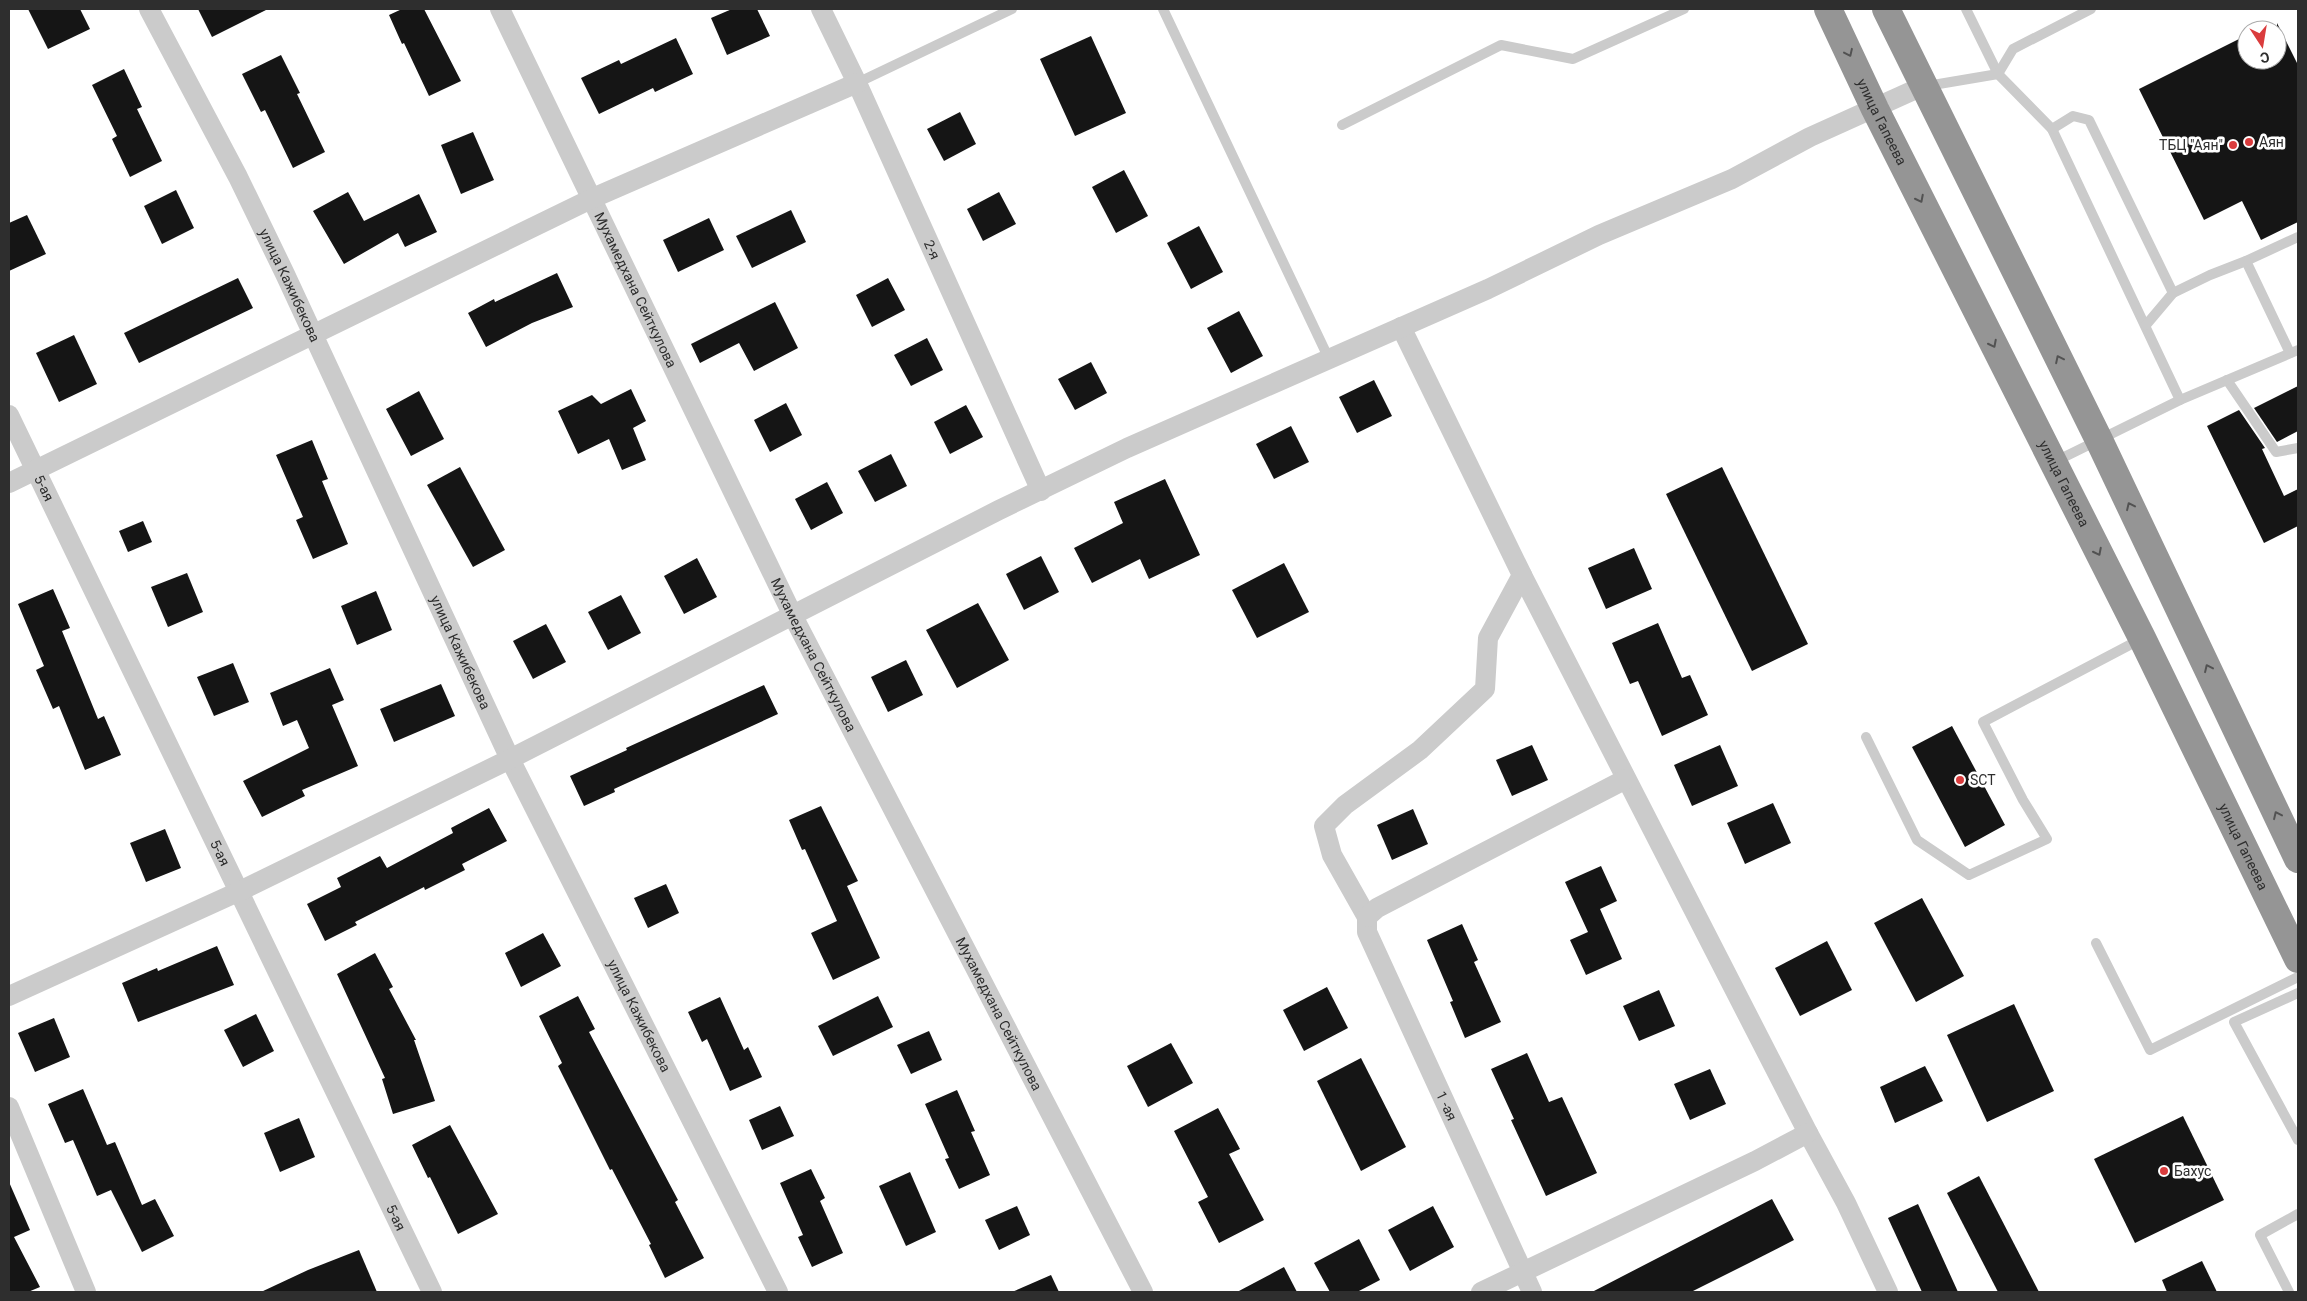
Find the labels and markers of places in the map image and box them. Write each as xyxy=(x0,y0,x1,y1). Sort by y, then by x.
place label: Аян xyxy=(2259,134,2284,150)
marker: Аян xyxy=(2243,136,2255,148)
place label: ТБЦ "Аян" xyxy=(2159,137,2223,153)
marker: ТБЦ "Аян" xyxy=(2227,139,2239,151)
place label: SCT xyxy=(1970,772,1996,788)
marker: SCT xyxy=(1954,774,1966,786)
place label: Бахус xyxy=(2174,1163,2211,1179)
marker: Бахус xyxy=(2158,1165,2170,1177)

